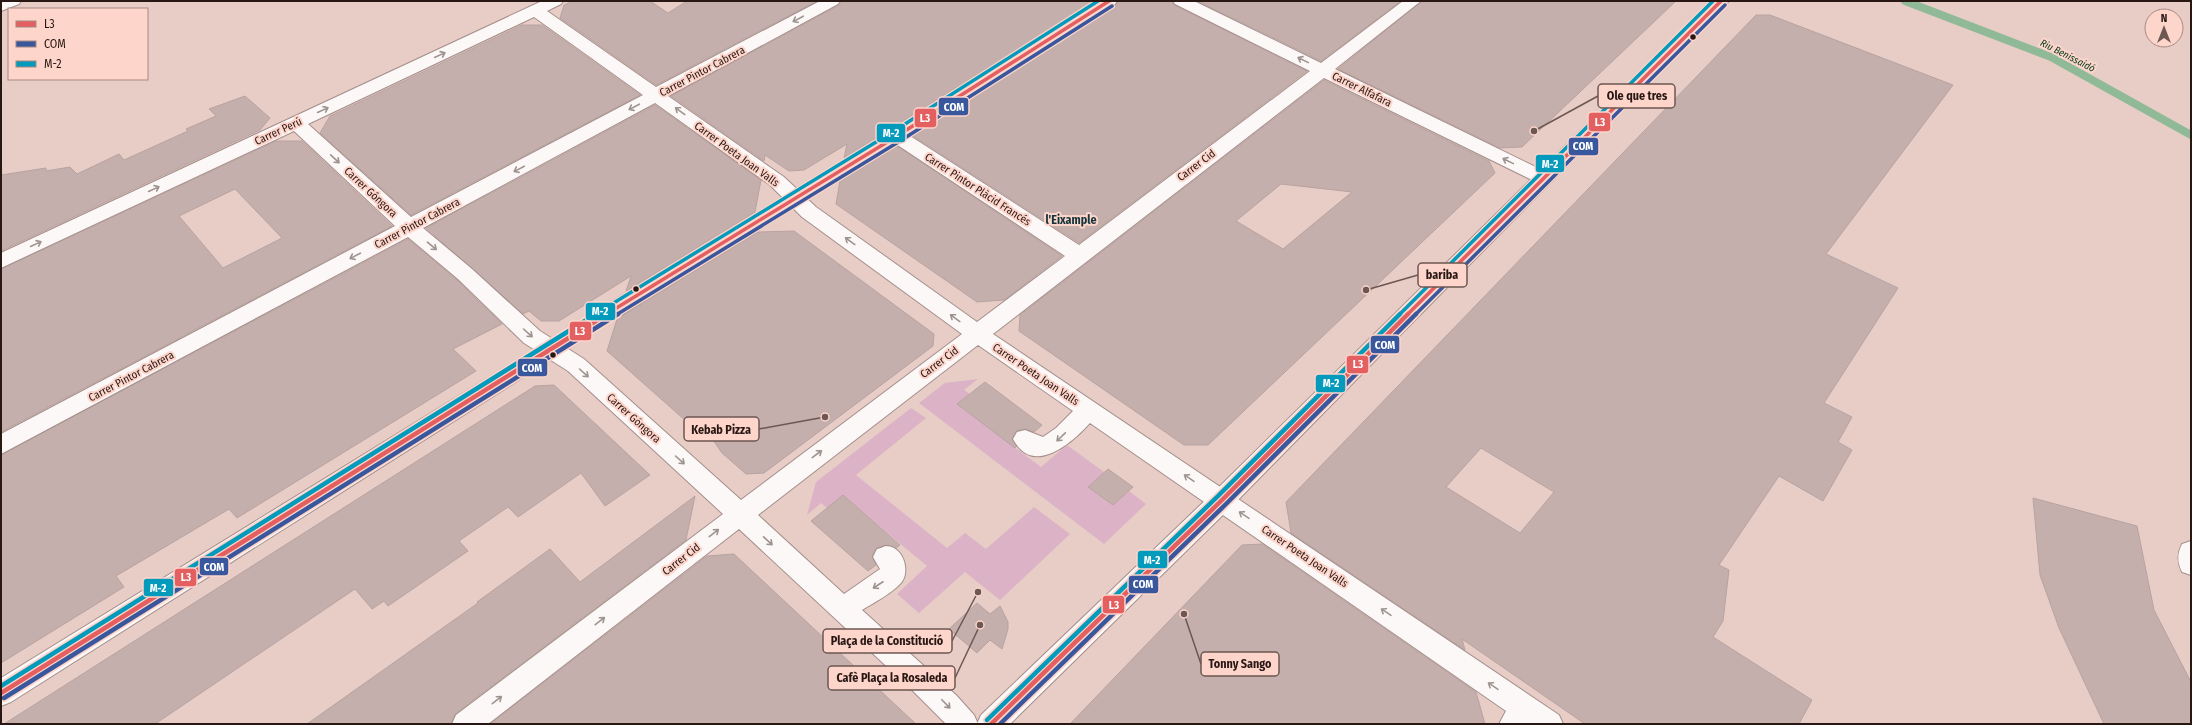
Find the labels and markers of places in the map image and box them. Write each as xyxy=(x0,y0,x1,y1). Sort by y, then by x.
unlabelled marker xyxy=(1688,32,1698,42)
callout: Ole que tres xyxy=(1598,84,1675,108)
callout: bariba xyxy=(1418,263,1467,287)
unlabelled marker xyxy=(631,284,641,294)
unlabelled marker xyxy=(548,350,558,360)
callout: Kebab Pizza xyxy=(684,417,759,441)
callout: Plaça de la Constitució xyxy=(823,629,952,653)
callout: Tonny Sango xyxy=(1201,652,1279,676)
callout: Cafè Plaça la Rosaleda xyxy=(828,666,955,690)

